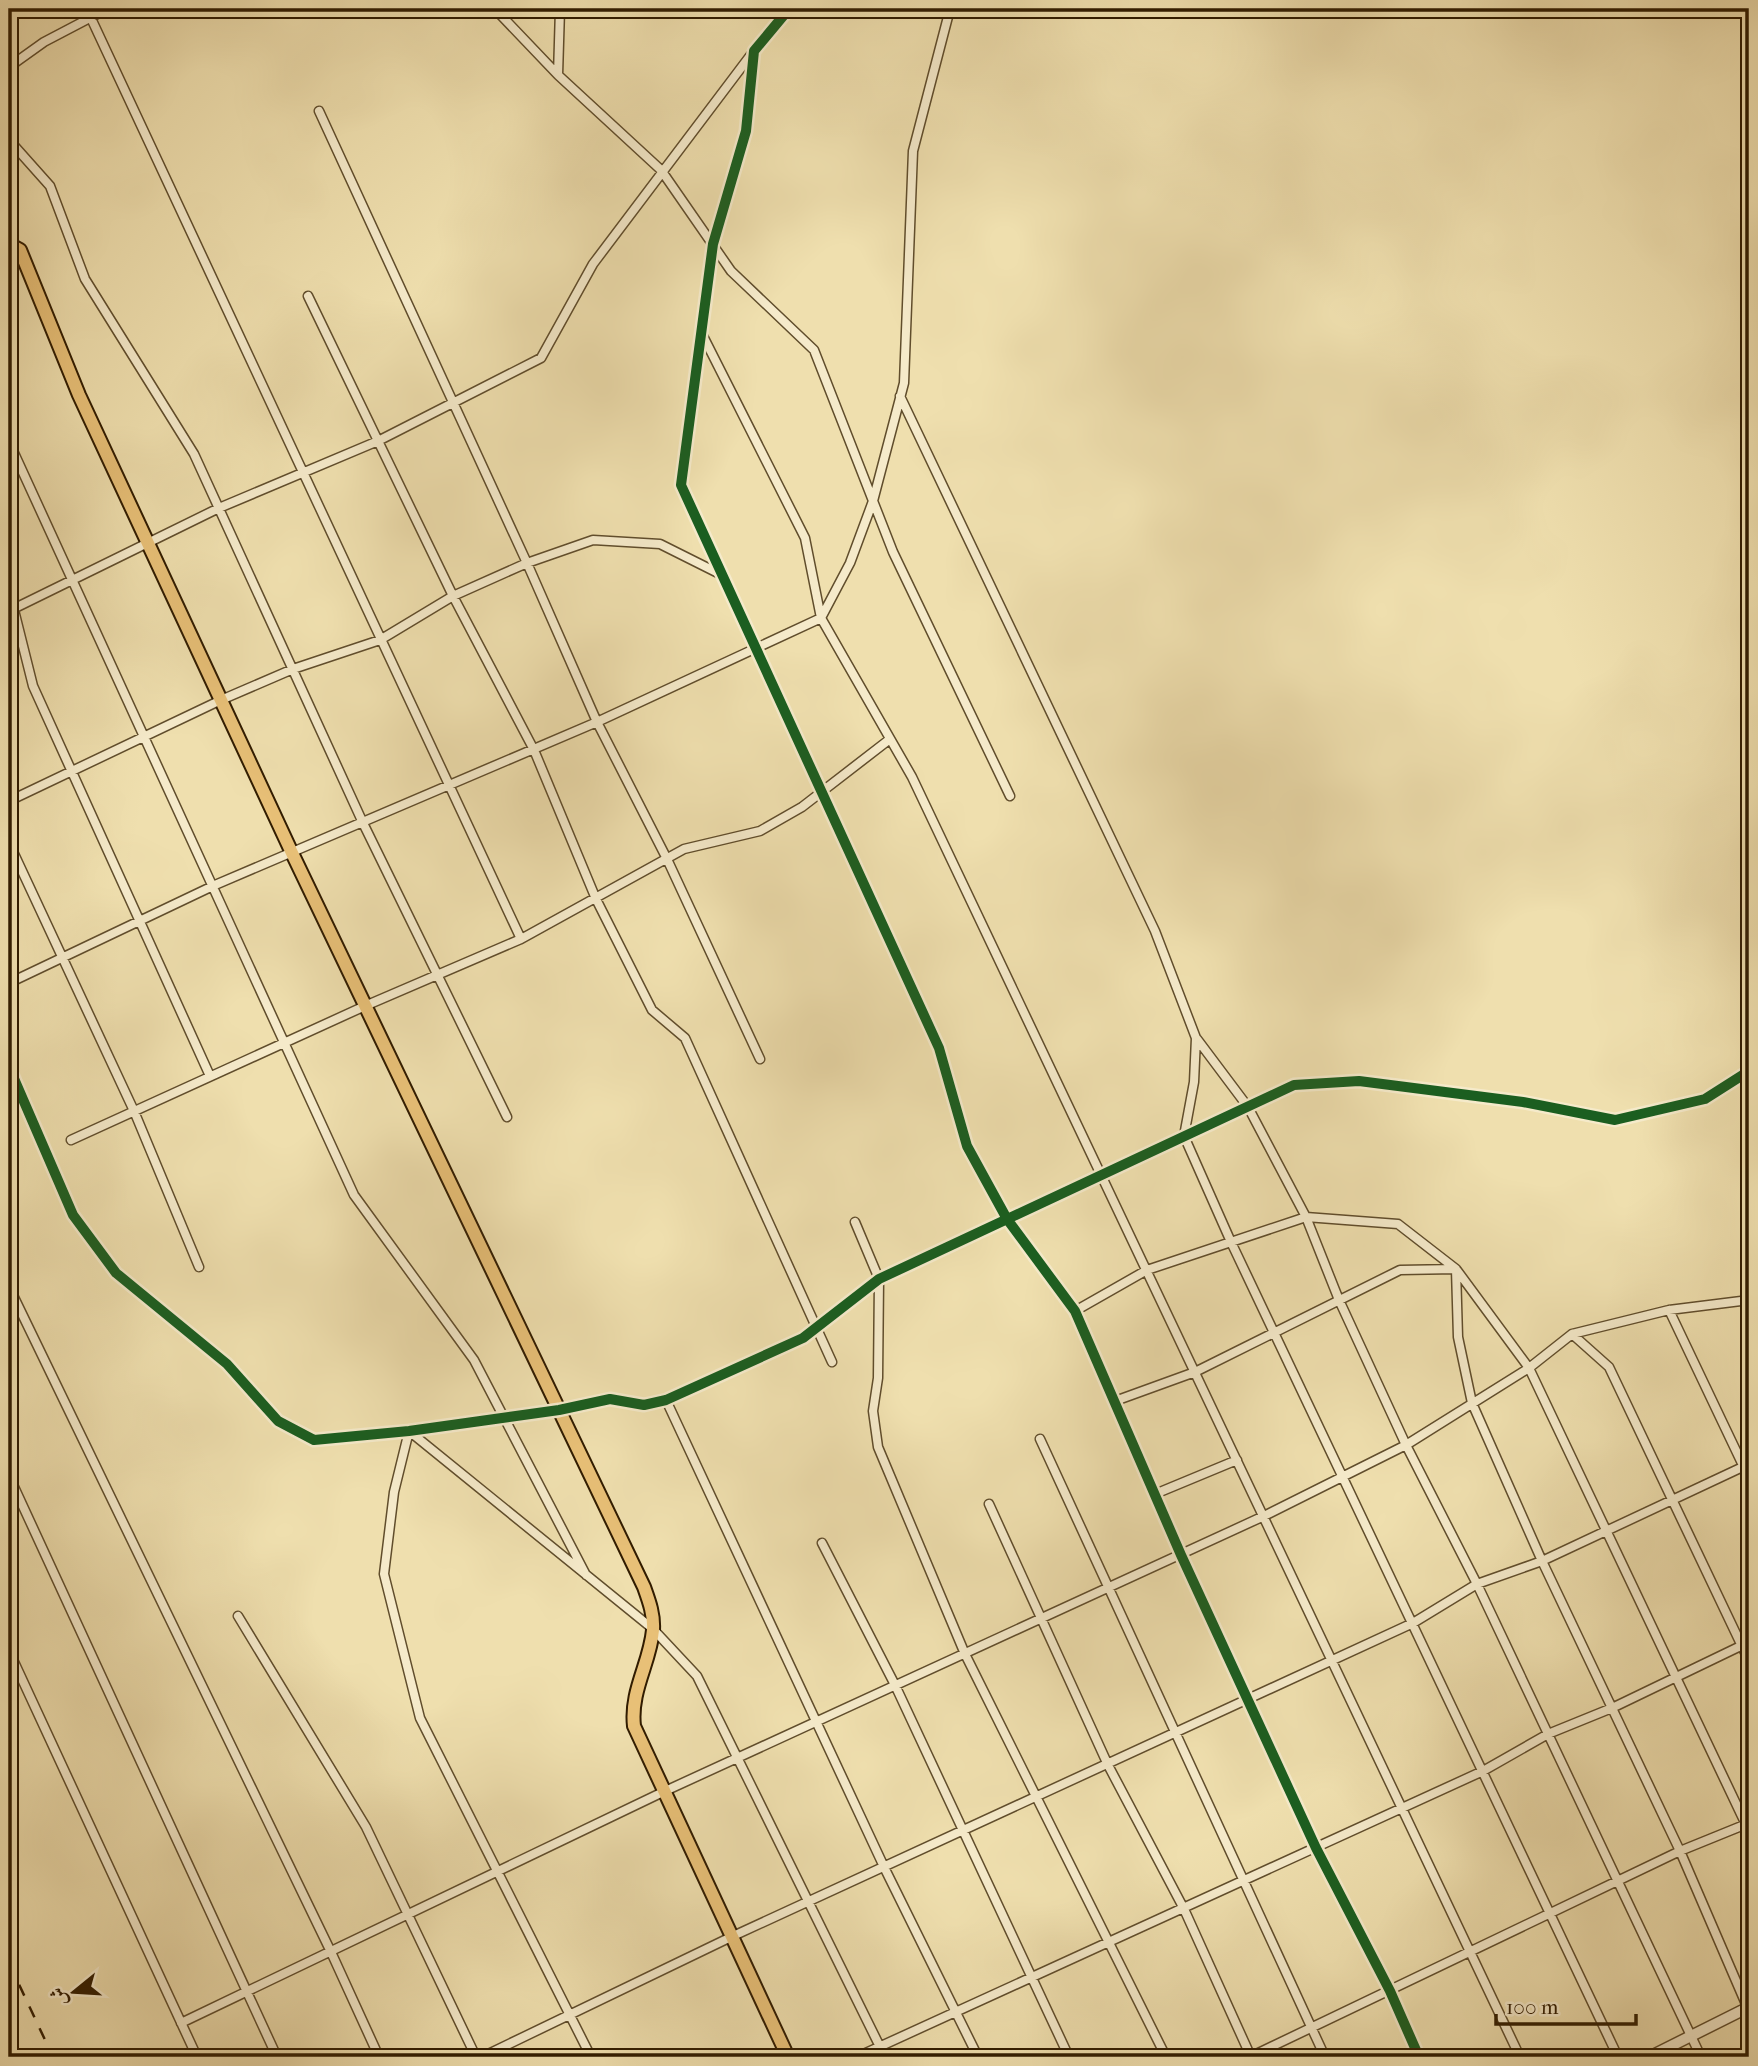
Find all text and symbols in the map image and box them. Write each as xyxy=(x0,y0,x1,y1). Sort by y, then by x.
north arrow xyxy=(38,1958,108,2028)
scale bar xyxy=(1496,1982,1636,2026)
text: ش xyxy=(45,1985,72,2009)
text: 100 m xyxy=(1506,1995,1559,2019)

